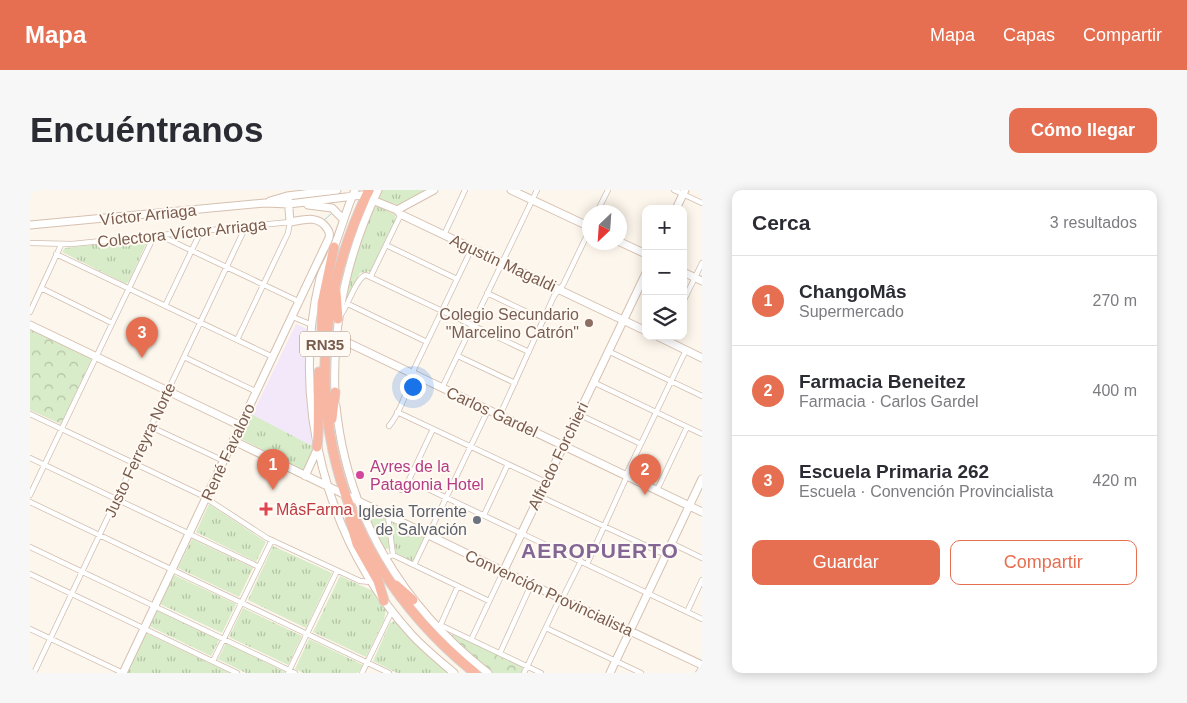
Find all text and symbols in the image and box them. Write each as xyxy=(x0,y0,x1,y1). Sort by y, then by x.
text: Mapa xyxy=(25,21,86,48)
text: Mapa xyxy=(930,25,975,45)
text: Capas xyxy=(1003,25,1055,45)
text: Compartir xyxy=(1083,25,1162,45)
button: Cómo llegar xyxy=(1009,108,1157,153)
text: Encuéntranos xyxy=(30,110,263,149)
street label: Víctor Arriaga xyxy=(99,201,197,229)
north arrow xyxy=(582,205,627,250)
map controls xyxy=(642,205,687,340)
button: + xyxy=(642,205,687,250)
text: Cerca xyxy=(752,211,810,234)
text: 3 resultados xyxy=(1050,214,1137,231)
street label: Colectora Víctor Arriaga xyxy=(97,216,267,250)
street label: Agustín Magaldi xyxy=(447,231,559,295)
button: − xyxy=(642,250,687,295)
text: ChangoMâs xyxy=(799,281,907,302)
text: 1 xyxy=(764,292,772,309)
text: 270 m xyxy=(1093,292,1137,309)
button: layers xyxy=(642,295,687,340)
text: Supermercado xyxy=(799,303,904,320)
place label: Colegio Secundario "Marcelino Catrón" xyxy=(439,306,579,341)
pin: 3 xyxy=(126,317,158,358)
marker: Colegio Secundario "Marcelino Catrón" xyxy=(583,317,595,329)
road number: RN35 xyxy=(300,332,350,356)
text: Farmacia Beneitez xyxy=(799,371,966,392)
your location xyxy=(400,374,426,400)
street label: Justo Ferreyra Norte xyxy=(101,380,179,520)
text: 2 xyxy=(764,382,772,399)
text: 400 m xyxy=(1093,382,1137,399)
street label: Carlos Gardel xyxy=(444,383,540,441)
text: Farmacia · Carlos Gardel xyxy=(799,393,979,410)
street label: Alfredo Forchieri xyxy=(525,400,591,512)
street label: René Favaloro xyxy=(198,401,258,503)
pin: 1 xyxy=(257,449,289,490)
pin: 2 xyxy=(629,454,661,495)
place label: Ayres de la Patagonia Hotel xyxy=(370,458,484,493)
text: Escuela Primaria 262 xyxy=(799,461,989,482)
marker: Ayres de la Patagonia Hotel xyxy=(354,469,366,481)
text: 3 xyxy=(764,472,772,489)
text: 420 m xyxy=(1093,472,1137,489)
text: Escuela · Convención Provincialista xyxy=(799,483,1053,500)
place label: MâsFarma xyxy=(276,501,353,518)
marker: MâsFarma xyxy=(260,503,272,515)
place label: Iglesia Torrente de Salvación xyxy=(358,503,467,538)
marker: Iglesia Torrente de Salvación xyxy=(471,514,483,526)
district label: AEROPUERTO xyxy=(521,539,679,562)
button: Guardar xyxy=(752,540,940,585)
button: Compartir xyxy=(950,540,1137,585)
street label: Convención Provincialista xyxy=(462,547,636,639)

